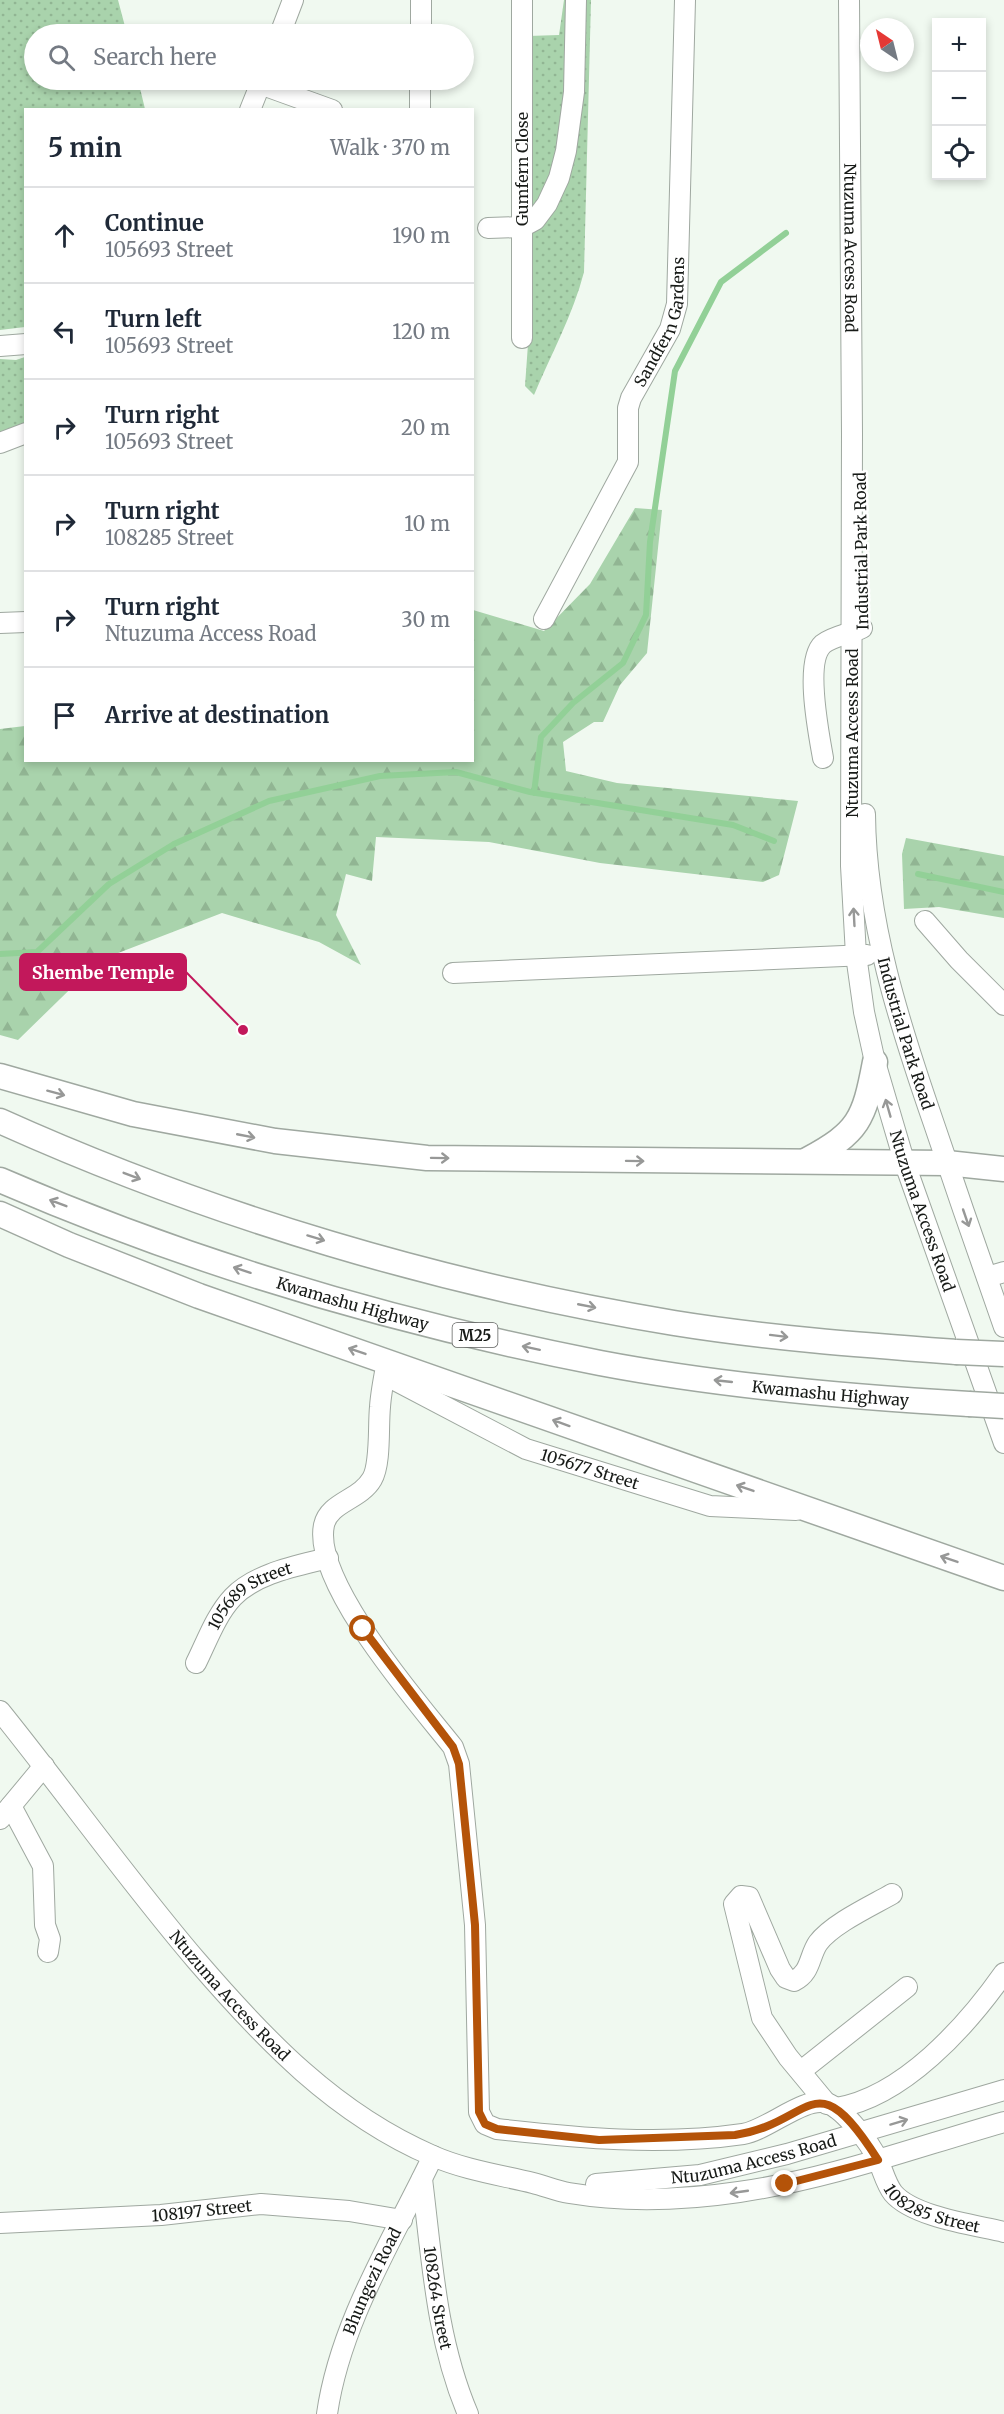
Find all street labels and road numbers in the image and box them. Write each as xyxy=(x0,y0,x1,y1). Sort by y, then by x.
street label: Gumfern Close xyxy=(512,112,532,226)
street label: Ntuzuma Access Road xyxy=(840,163,861,333)
street label: Sandfern Gardens xyxy=(629,256,688,390)
street label: Industrial Park Road xyxy=(850,471,872,630)
street label: Ntuzuma Access Road xyxy=(842,648,862,818)
street label: Industrial Park Road xyxy=(874,955,938,1113)
street label: Ntuzuma Access Road xyxy=(886,1128,960,1294)
street label: Kwamashu Highway xyxy=(274,1273,432,1334)
road number: M25 xyxy=(452,1323,498,1347)
street label: Kwamashu Highway xyxy=(751,1376,910,1410)
street label: 105677 Street xyxy=(538,1444,642,1494)
street label: 105689 Street xyxy=(203,1557,295,1633)
street label: Ntuzuma Access Road xyxy=(165,1926,295,2065)
street label: Ntuzuma Access Road xyxy=(670,2130,839,2187)
street label: 108285 Street xyxy=(880,2181,982,2237)
street label: 108197 Street xyxy=(151,2195,253,2225)
street label: Bhungezi Road xyxy=(339,2224,405,2337)
street label: 108264 Street xyxy=(420,2245,457,2352)

